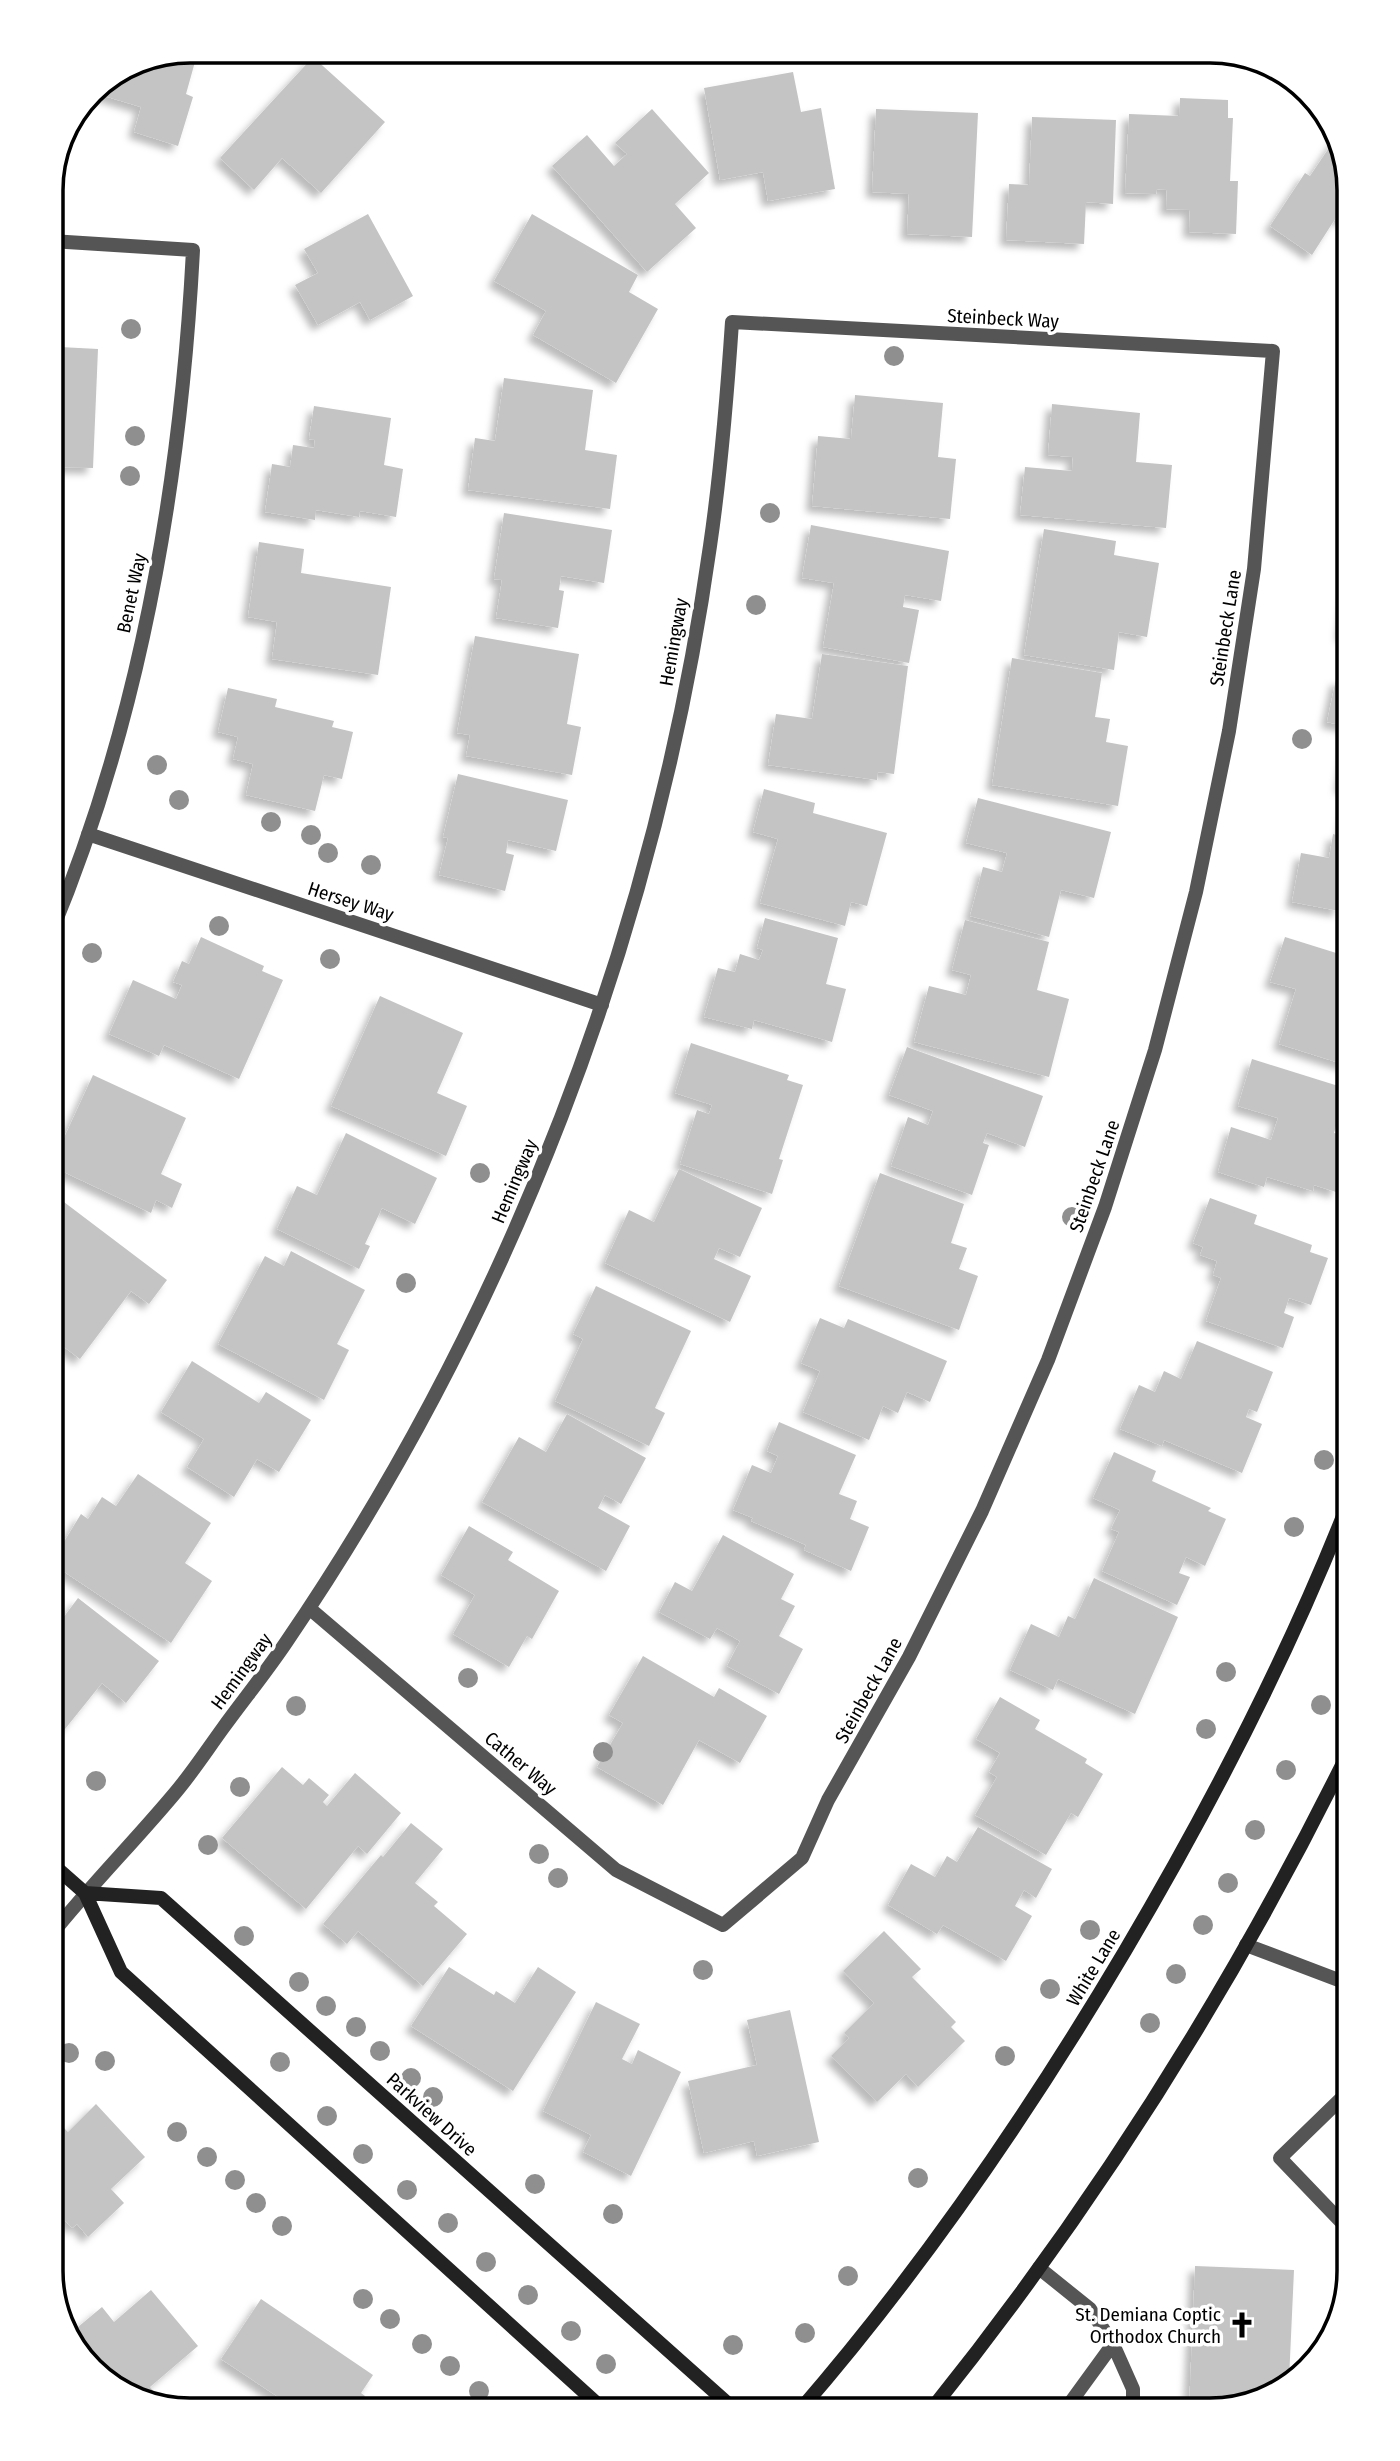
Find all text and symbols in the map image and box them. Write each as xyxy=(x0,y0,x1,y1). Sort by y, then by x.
street label: Steinbeck Way xyxy=(947,304,1060,333)
street label: Benet Way xyxy=(112,551,151,635)
street label: Steinbeck Lane xyxy=(1205,568,1246,688)
street label: Hemingway xyxy=(654,596,693,688)
street label: Hersey Way xyxy=(305,877,397,926)
street label: Steinbeck Lane xyxy=(1064,1117,1124,1235)
street label: Hemingway xyxy=(486,1135,543,1227)
street label: Hemingway xyxy=(206,1628,277,1714)
street label: Steinbeck Lane xyxy=(830,1633,907,1747)
street label: Cather Way xyxy=(480,1727,562,1800)
street label: White Lane xyxy=(1061,1925,1125,2010)
street label: Parkview Drive xyxy=(382,2068,482,2161)
place label: St. Demiana Coptic Orthodox Church xyxy=(1075,2303,1221,2348)
church icon: St. Demiana Coptic Orthodox Church xyxy=(1227,2310,1257,2340)

